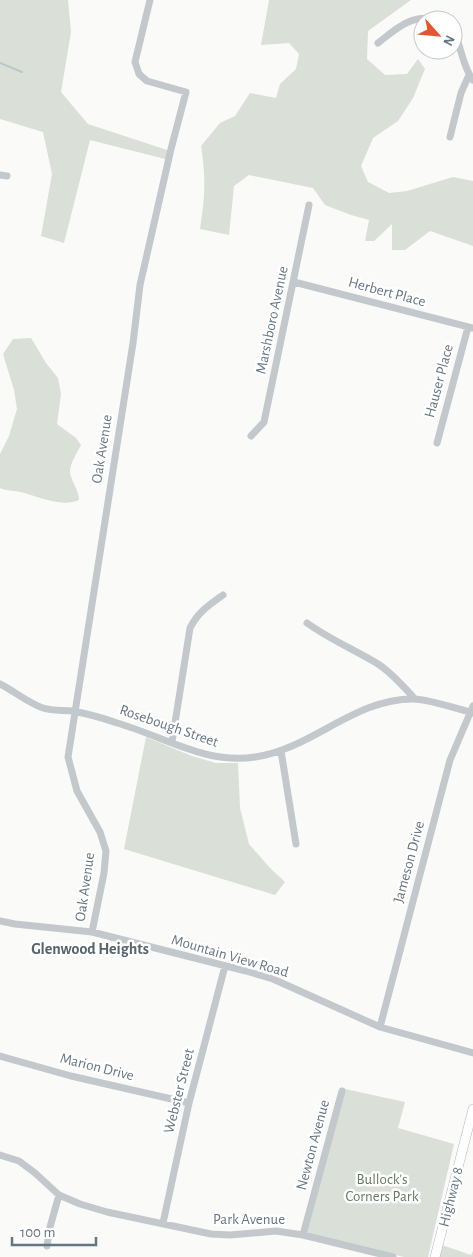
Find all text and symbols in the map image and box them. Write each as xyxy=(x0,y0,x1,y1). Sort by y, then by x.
north arrow xyxy=(413,10,463,60)
text: N xyxy=(440,33,457,48)
street label: Marshboro Avenue xyxy=(253,265,291,375)
street label: Herbert Place xyxy=(347,274,427,310)
street label: Hauser Place xyxy=(422,343,456,419)
street label: Oak Avenue xyxy=(89,413,115,484)
street label: Rosebough Street xyxy=(118,702,220,750)
street label: Jameson Drive xyxy=(391,819,427,905)
street label: Oak Avenue xyxy=(73,851,97,922)
street label: Mountain View Road xyxy=(170,932,290,980)
district label: Glenwood Heights xyxy=(31,941,149,957)
street label: Webster Street xyxy=(161,1047,197,1135)
street label: Marion Drive xyxy=(59,1051,136,1083)
street label: Newton Avenue xyxy=(294,1098,332,1192)
street label: Highway 8 xyxy=(436,1165,466,1229)
park label: Bullock's Corners Park xyxy=(346,1172,419,1204)
street label: Park Avenue xyxy=(213,1212,285,1227)
scale bar xyxy=(12,1214,96,1246)
text: 100 m xyxy=(20,1225,55,1240)

